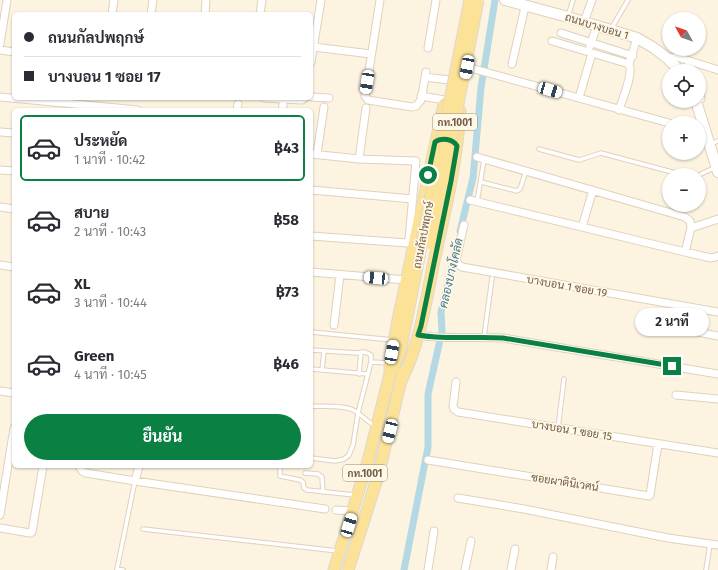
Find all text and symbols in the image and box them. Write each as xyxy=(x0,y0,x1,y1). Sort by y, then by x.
street label: ถนนบางบอน 1 xyxy=(563,11,630,42)
north arrow xyxy=(662,12,706,56)
map controls xyxy=(662,12,706,212)
text: ถนนกัลปพฤกษ์ xyxy=(48,29,144,47)
car xyxy=(459,54,475,80)
button: locate xyxy=(662,64,706,108)
text: บางบอน 1 ซอย 17 xyxy=(48,68,161,86)
car xyxy=(359,69,375,95)
car xyxy=(537,81,563,99)
road number: กท.1001 xyxy=(433,114,477,130)
button: + xyxy=(662,116,706,160)
icon: car xyxy=(26,130,62,166)
text: ประหยัด xyxy=(74,132,127,150)
text: ฿43 xyxy=(274,139,299,157)
text: 1 นาที · 10:42 xyxy=(74,152,145,167)
route start xyxy=(419,166,437,184)
button: − xyxy=(662,168,706,212)
street label: ถนนกัลปพฤกษ์ xyxy=(409,199,437,270)
icon: car xyxy=(26,202,62,238)
text: สบาย xyxy=(74,204,109,222)
text: ฿58 xyxy=(273,211,299,229)
text: 2 นาที · 10:43 xyxy=(74,224,146,239)
water label: คลองบางโคลัด xyxy=(435,236,466,309)
car xyxy=(364,271,388,285)
street label: บางบอน 1 ซอย 19 xyxy=(526,273,608,300)
icon: car xyxy=(26,274,62,310)
text: XL xyxy=(74,275,90,293)
text: ฿73 xyxy=(276,283,299,301)
text: 3 นาที · 10:44 xyxy=(74,295,147,310)
callout: 2 นาที xyxy=(635,308,709,336)
text: 2 นาที xyxy=(655,314,689,329)
car xyxy=(384,339,400,365)
icon: car xyxy=(26,346,62,382)
text: Green xyxy=(74,347,114,365)
text: ฿46 xyxy=(273,355,299,373)
route end xyxy=(663,357,681,375)
text: 4 นาที · 10:45 xyxy=(74,367,147,382)
button: ยืนยัน xyxy=(24,414,301,460)
car xyxy=(381,418,399,444)
street label: บางบอน 1 ซอย 15 xyxy=(531,418,614,443)
road number: กท.1001 xyxy=(343,465,387,481)
street label: ซอยผาตินิเวศน์ xyxy=(530,469,600,494)
car xyxy=(340,512,358,538)

